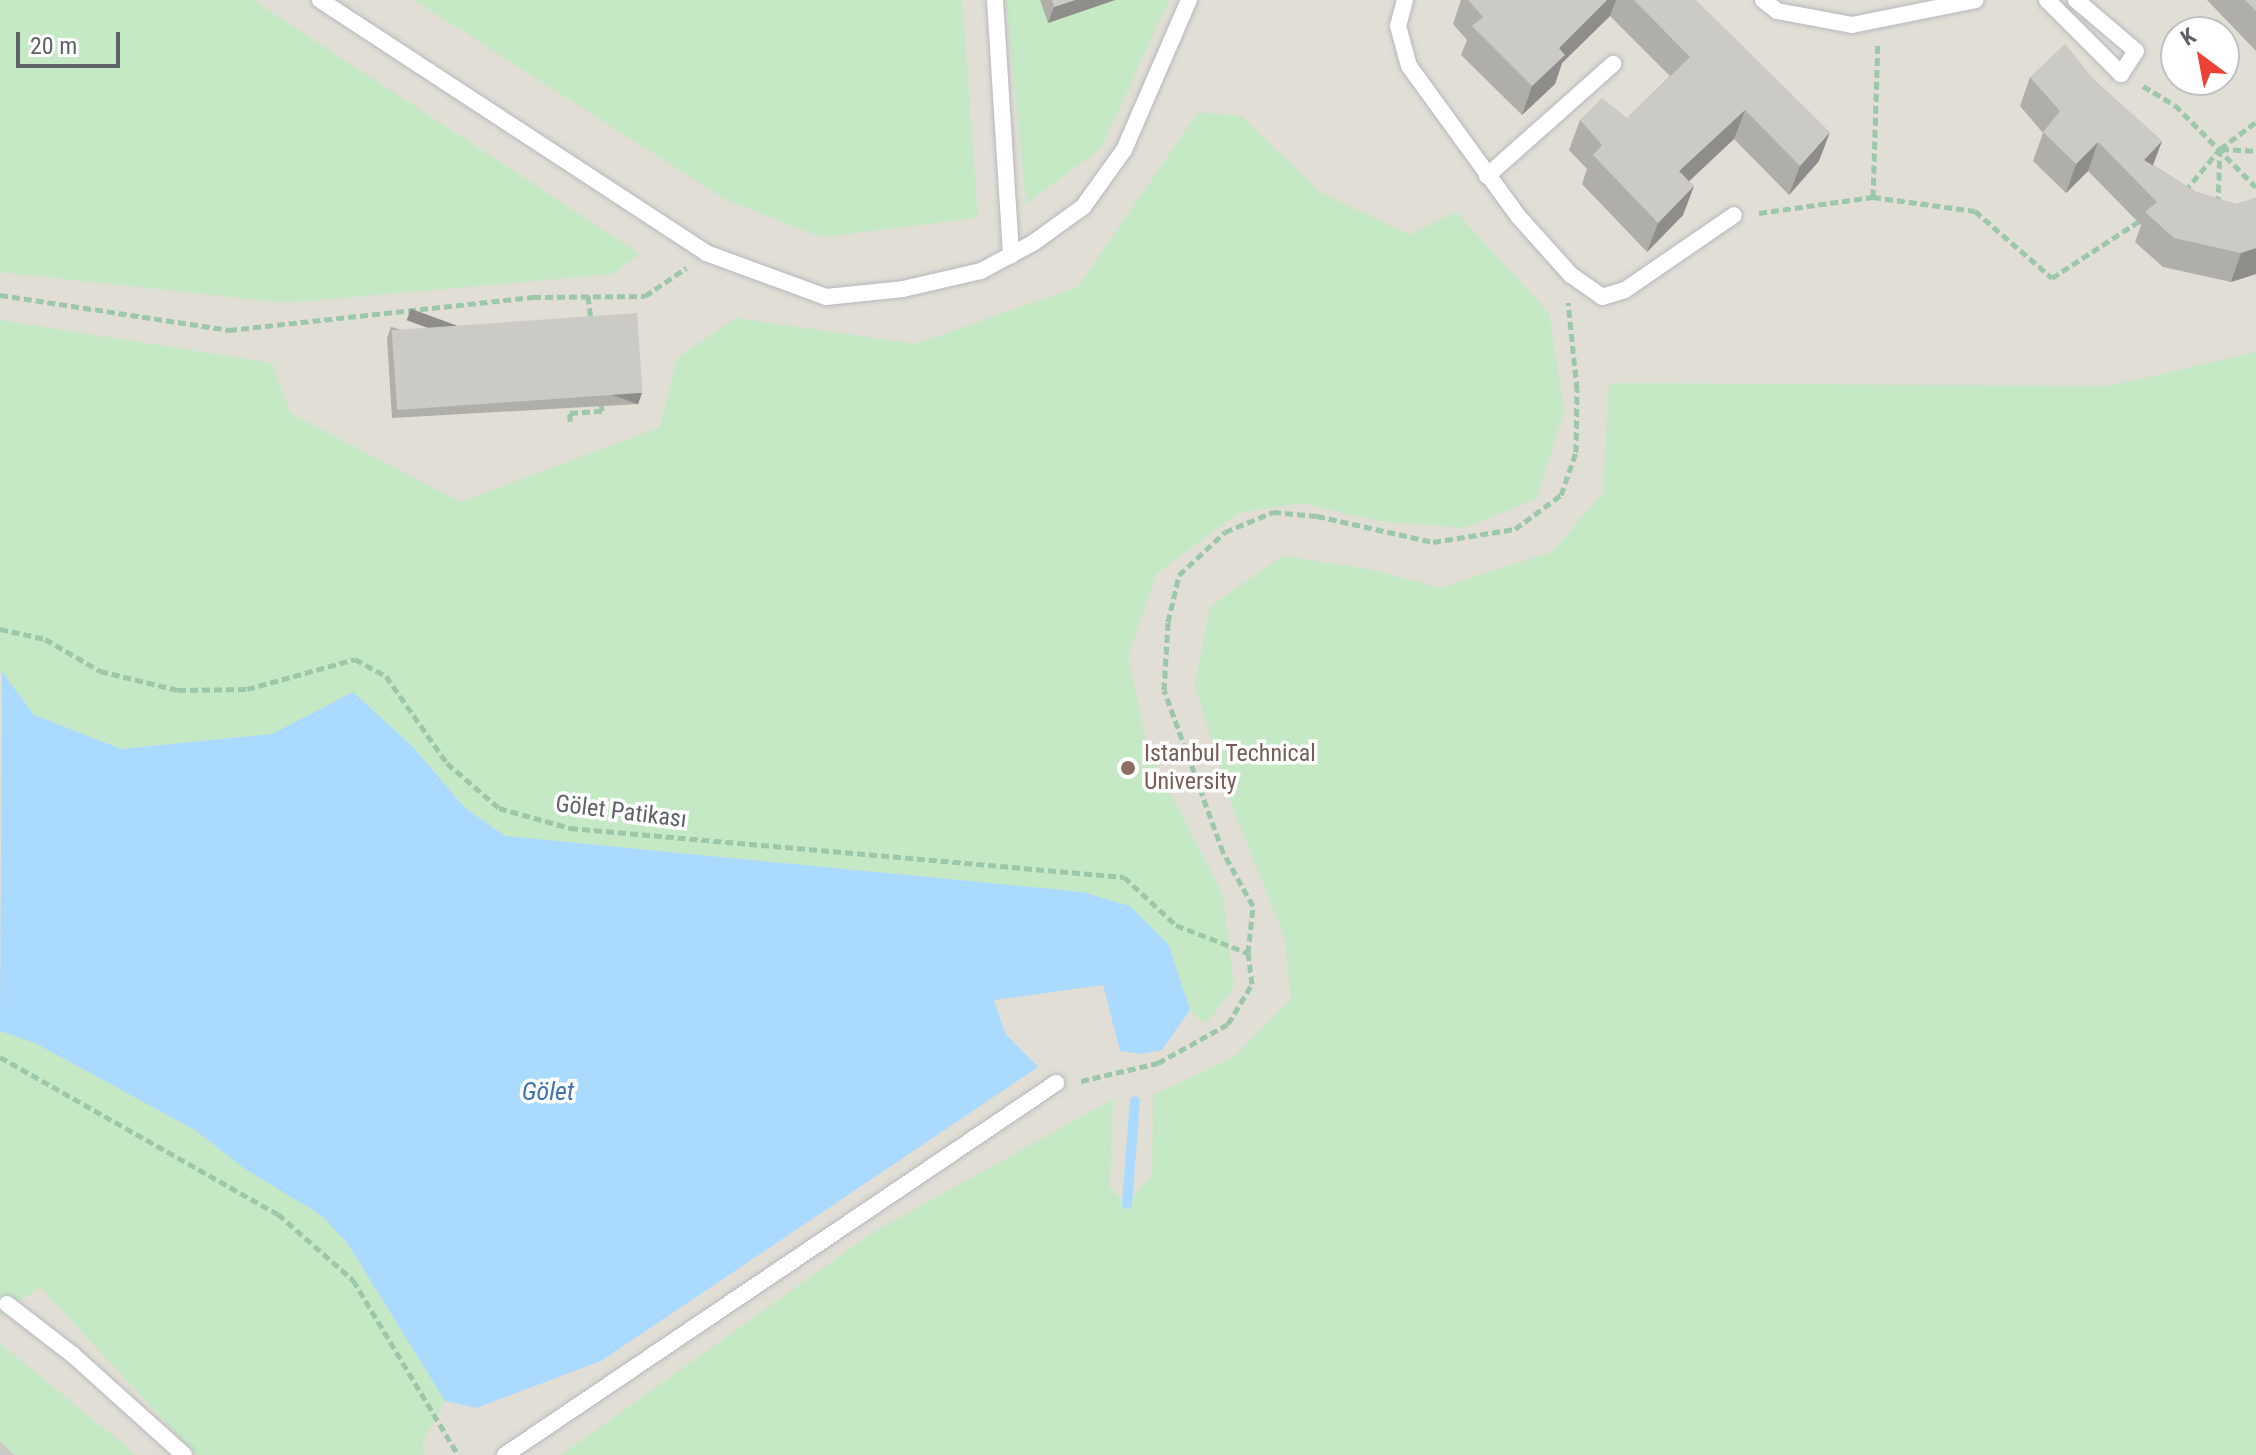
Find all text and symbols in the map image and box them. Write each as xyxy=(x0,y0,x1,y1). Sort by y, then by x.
scale bar xyxy=(20,16,124,66)
north arrow xyxy=(2160,16,2240,96)
text: K xyxy=(2176,23,2200,51)
text: 20 m xyxy=(30,32,77,60)
place label: Istanbul Technical University xyxy=(1144,740,1316,796)
marker: Istanbul Technical University xyxy=(1119,759,1137,777)
street label: Gölet Patikası xyxy=(554,790,688,834)
water label: Gölet xyxy=(522,1076,574,1108)

